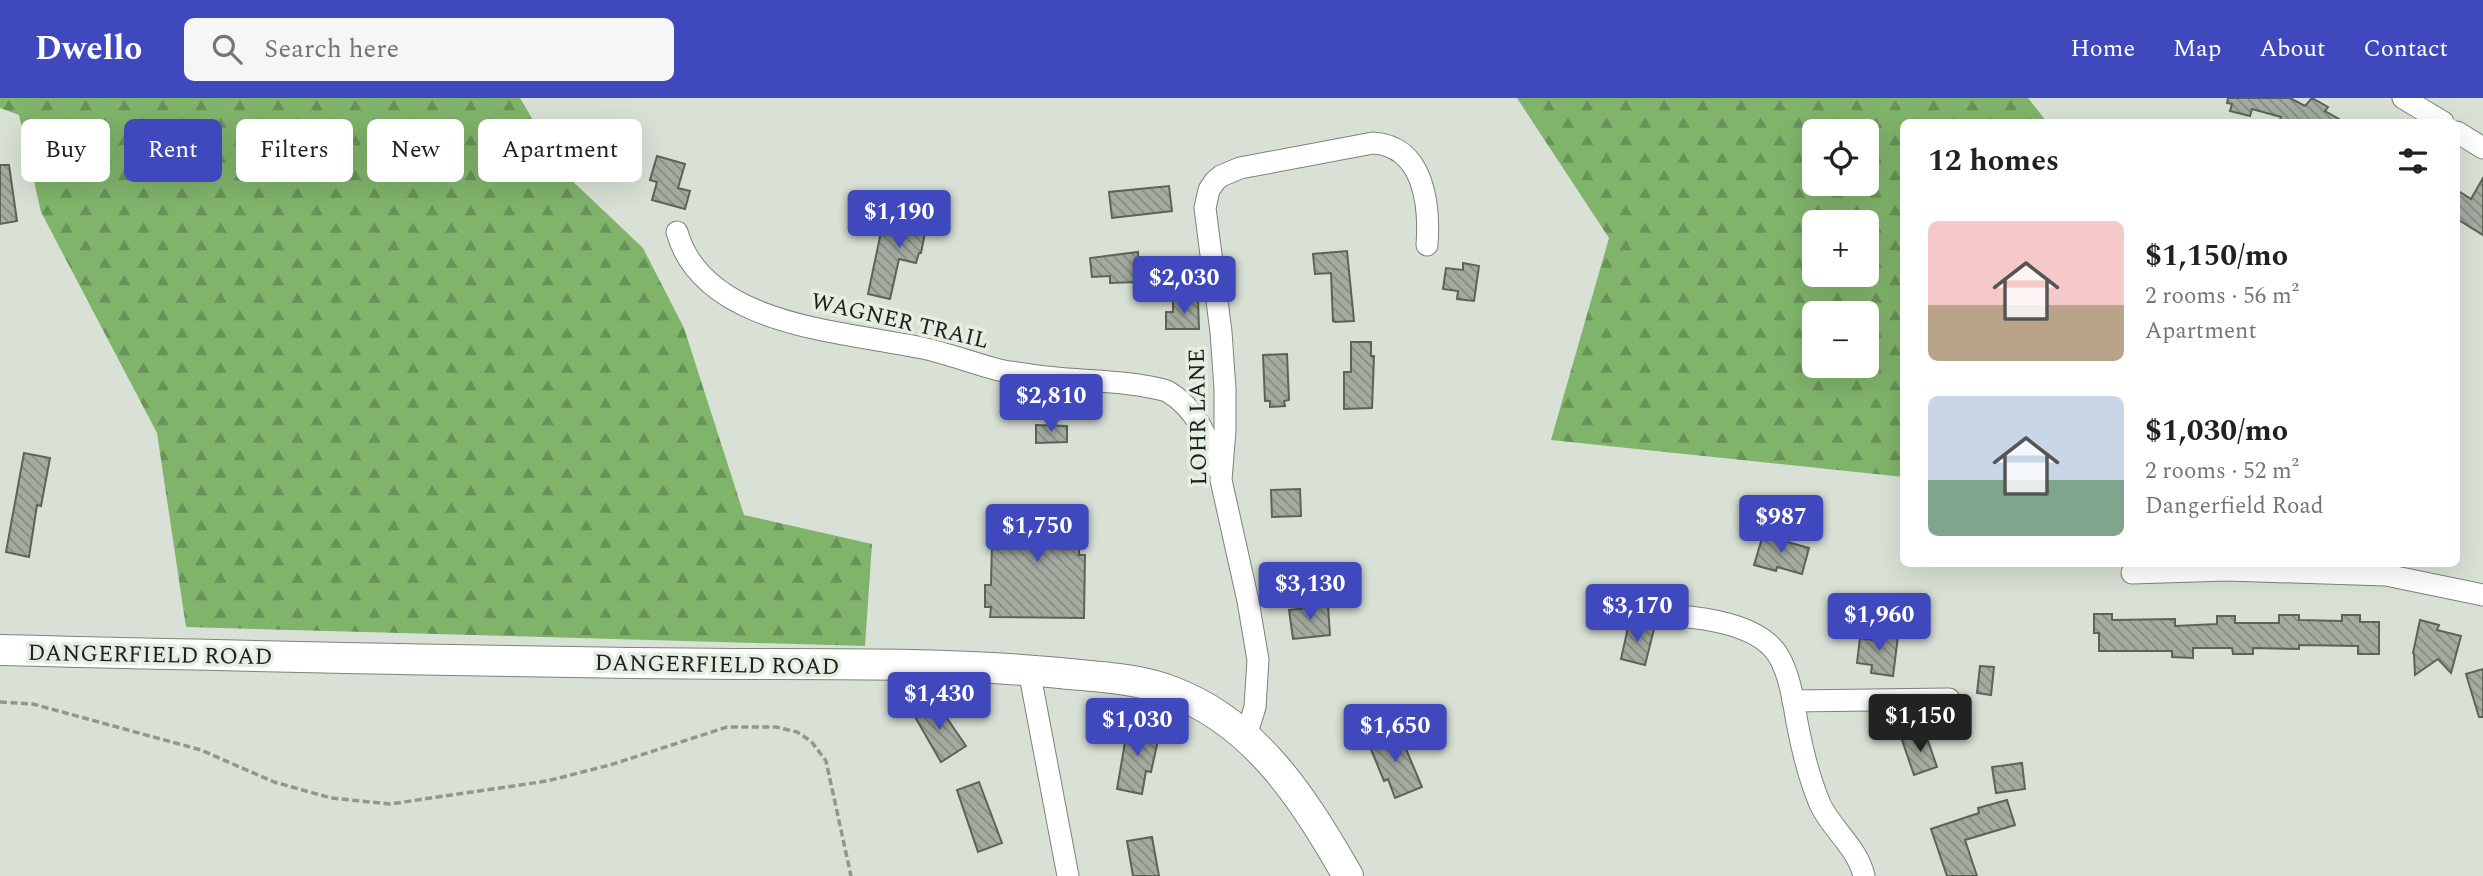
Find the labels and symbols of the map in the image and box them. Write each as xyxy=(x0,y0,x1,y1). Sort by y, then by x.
pin: $1,190 xyxy=(842,190,956,250)
pin: $2,030 xyxy=(1127,256,1241,316)
street label: WAGNER TRAIL xyxy=(807,284,992,359)
street label: LOHR LANE xyxy=(1180,348,1217,486)
pin: $2,810 xyxy=(994,374,1108,434)
pin: $987 xyxy=(1740,496,1822,555)
pin: $1,750 xyxy=(980,504,1094,564)
pin: $3,130 xyxy=(1253,562,1367,622)
pin: $3,170 xyxy=(1580,584,1694,644)
pin: $1,960 xyxy=(1822,594,1936,653)
street label: DANGERFIELD ROAD xyxy=(27,636,273,675)
street label: DANGERFIELD ROAD xyxy=(594,646,840,685)
pin: $1,430 xyxy=(882,672,996,732)
pin: $1,150 xyxy=(1863,694,1977,754)
pin: $1,030 xyxy=(1080,698,1194,758)
pin: $1,650 xyxy=(1338,704,1452,764)

